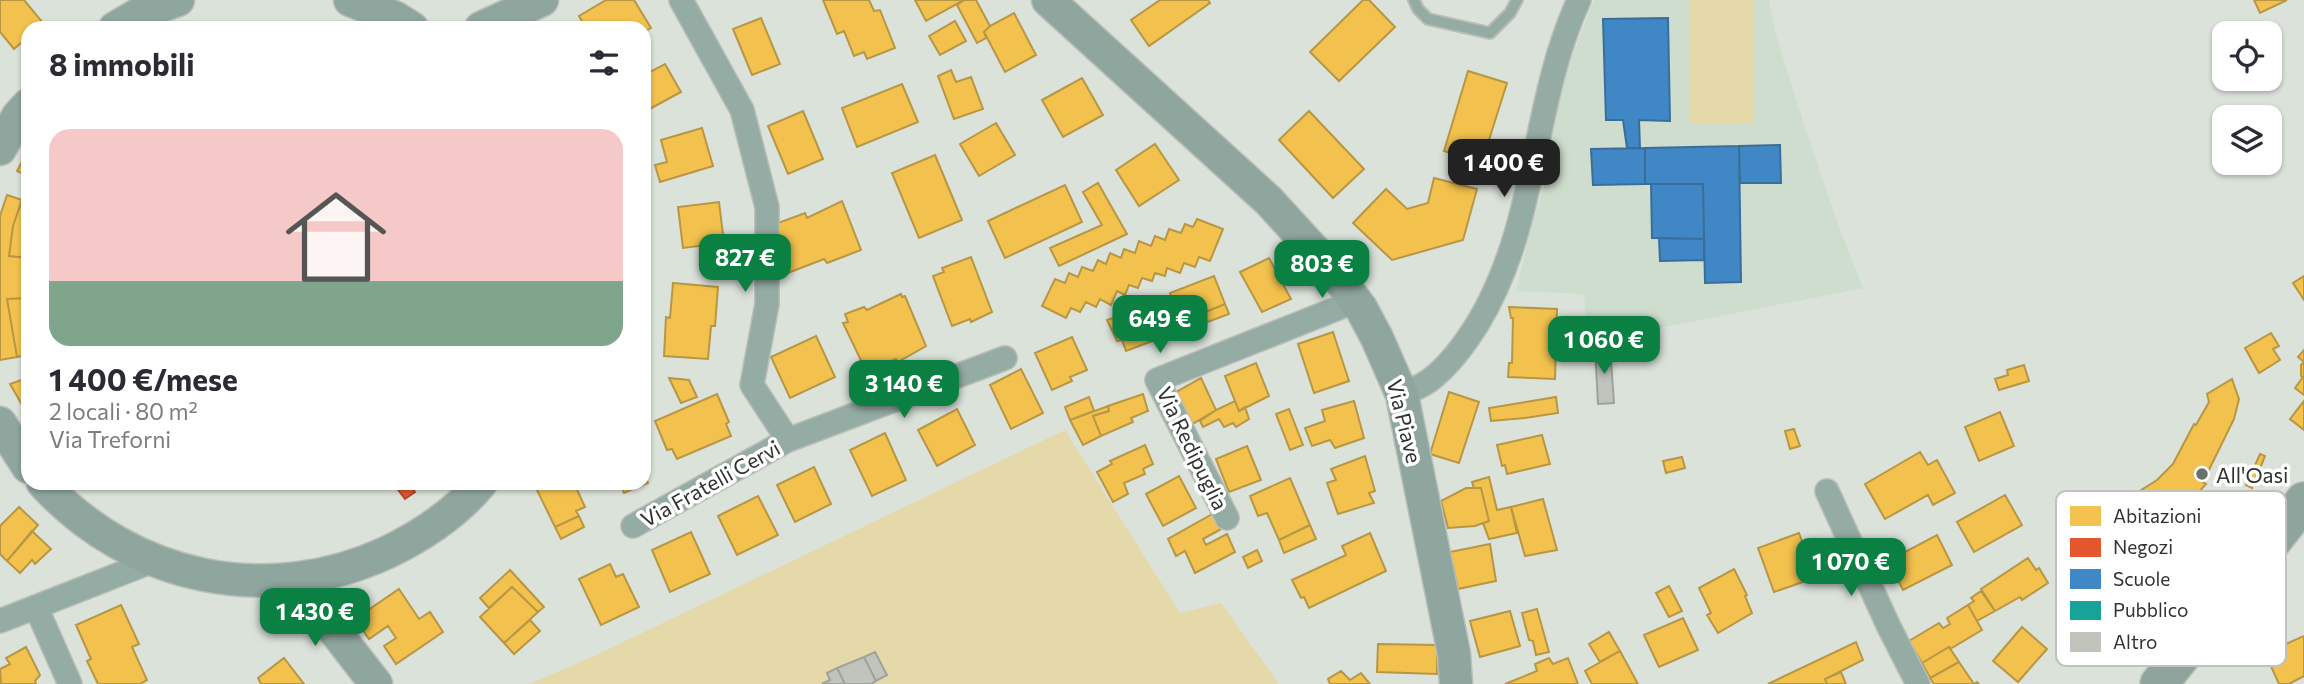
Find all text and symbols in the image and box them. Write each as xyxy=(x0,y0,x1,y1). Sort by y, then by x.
map controls xyxy=(2212,21,2282,175)
button: locate xyxy=(2212,21,2282,91)
icon: filters xyxy=(585,44,623,82)
text: 8 immobili xyxy=(49,45,195,82)
button: layers xyxy=(2212,105,2282,175)
pin: 1 400 € xyxy=(1439,140,1569,199)
text: 1 400 € xyxy=(1464,148,1544,176)
icon: home xyxy=(273,174,399,300)
pin: 827 € xyxy=(696,234,794,294)
pin: 803 € xyxy=(1273,240,1371,300)
text: 827 € xyxy=(715,243,775,271)
text: 803 € xyxy=(1290,249,1354,277)
pin: 649 € xyxy=(1111,296,1209,355)
text: 649 € xyxy=(1128,304,1192,332)
pin: 1 060 € xyxy=(1539,316,1669,376)
text: 1 060 € xyxy=(1564,325,1644,353)
text: 1 400 €/mese xyxy=(49,360,238,397)
pin: 3 140 € xyxy=(839,360,969,420)
text: 3 140 € xyxy=(865,369,943,397)
street label: Via Piave xyxy=(1383,376,1427,466)
street label: Via Redipuglia xyxy=(1152,382,1234,514)
text: 2 locali · 80 m² xyxy=(49,397,198,425)
text: Via Treforni xyxy=(49,425,171,453)
street label: Via Fratelli Cervi xyxy=(636,434,784,532)
place label: All'Oasi xyxy=(2216,462,2289,487)
marker: All'Oasi xyxy=(2194,466,2210,482)
legend xyxy=(2056,491,2286,666)
text: Abitazioni xyxy=(2113,504,2201,527)
text: Negozi xyxy=(2113,535,2173,558)
pin: 1 070 € xyxy=(1786,538,1916,598)
text: 1 070 € xyxy=(1812,547,1890,575)
text: Scuole xyxy=(2113,567,2170,590)
pin: 1 430 € xyxy=(250,588,380,648)
text: 1 430 € xyxy=(276,597,354,625)
text: Pubblico xyxy=(2113,598,2188,621)
text: Altro xyxy=(2113,630,2157,653)

